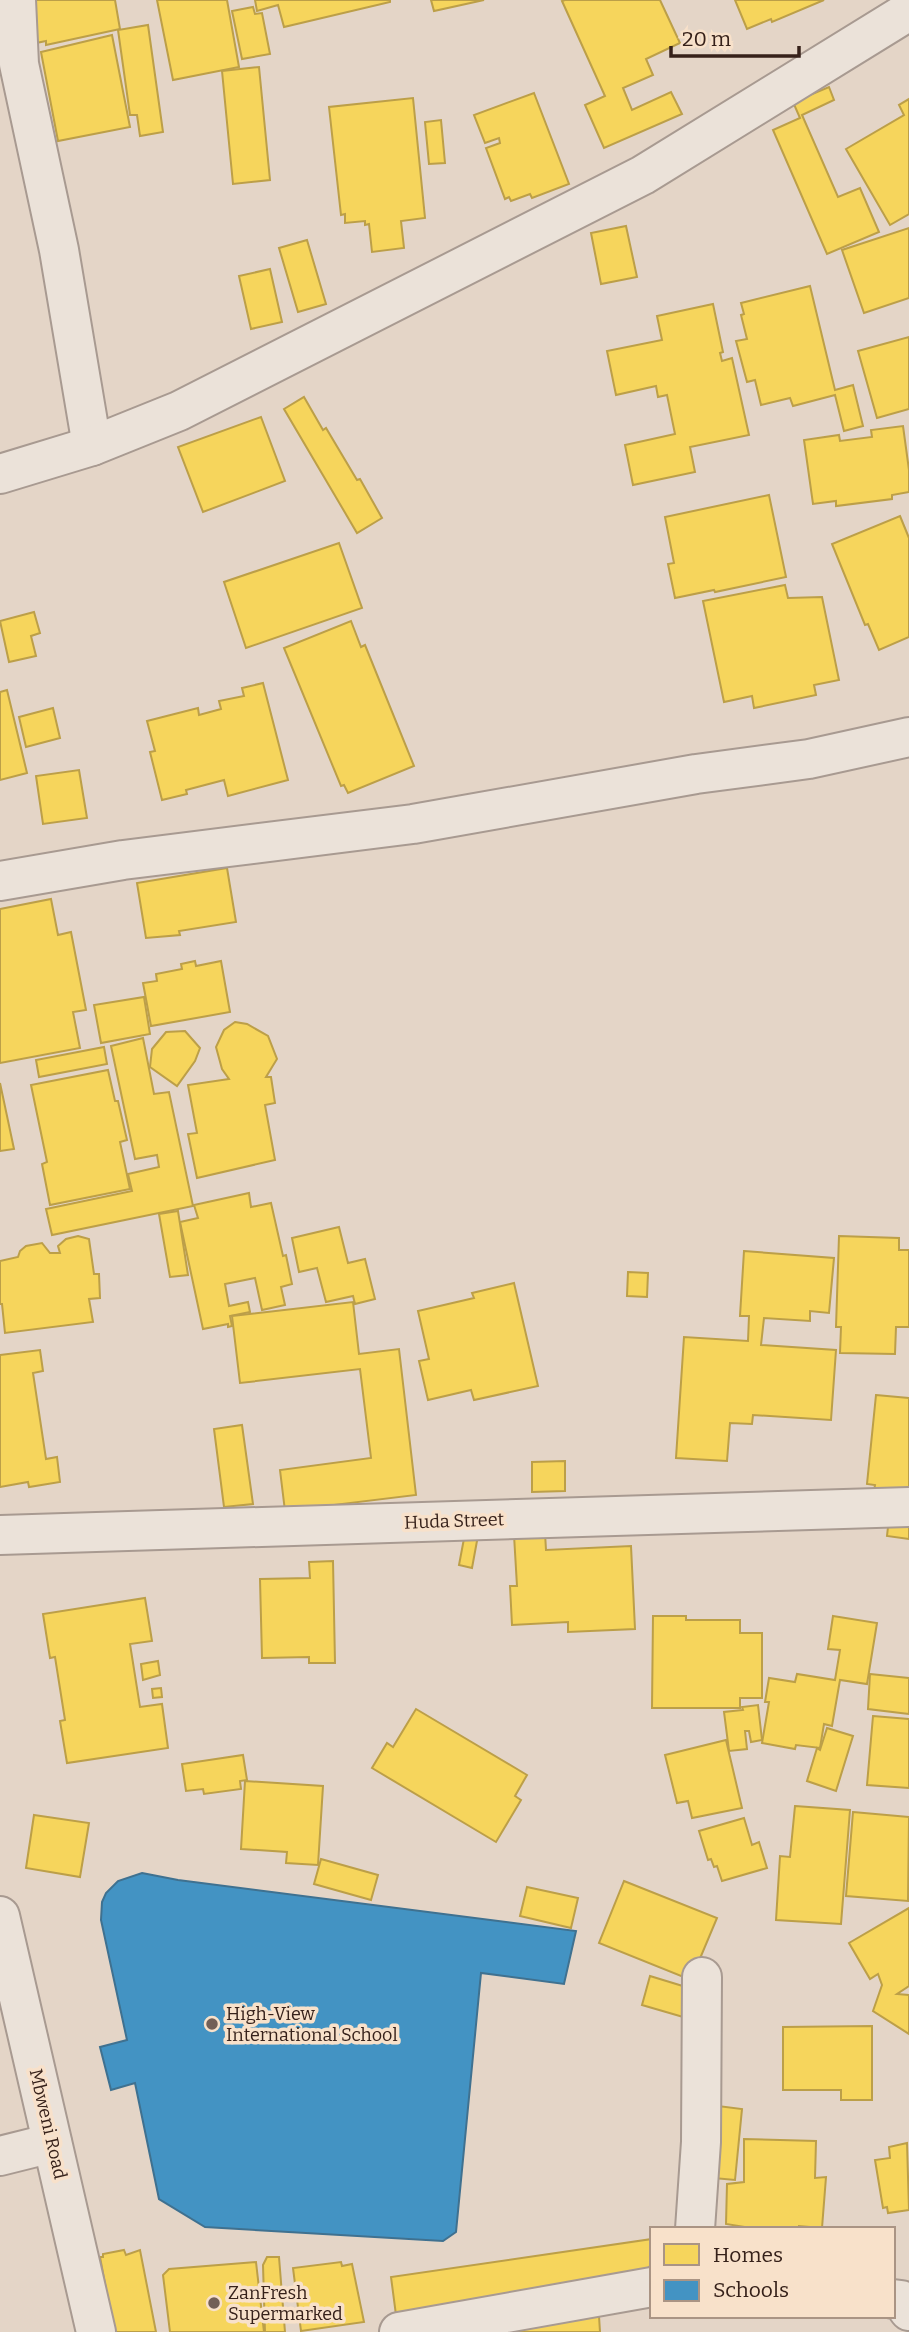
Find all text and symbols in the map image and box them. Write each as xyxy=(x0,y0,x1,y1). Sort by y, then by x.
scale bar xyxy=(671,14,799,58)
text: 20 m xyxy=(682,26,731,52)
street label: Huda Street xyxy=(404,1508,505,1534)
place label: High-View International School xyxy=(226,2003,398,2046)
marker: High-View International School xyxy=(204,2016,220,2032)
street label: Mbweni Road xyxy=(25,2067,71,2182)
legend xyxy=(650,2227,895,2318)
text: Homes xyxy=(713,2242,783,2268)
text: Schools xyxy=(713,2277,789,2303)
place label: ZanFresh Supermarked xyxy=(228,2282,343,2325)
marker: ZanFresh Supermarked xyxy=(206,2295,222,2311)

